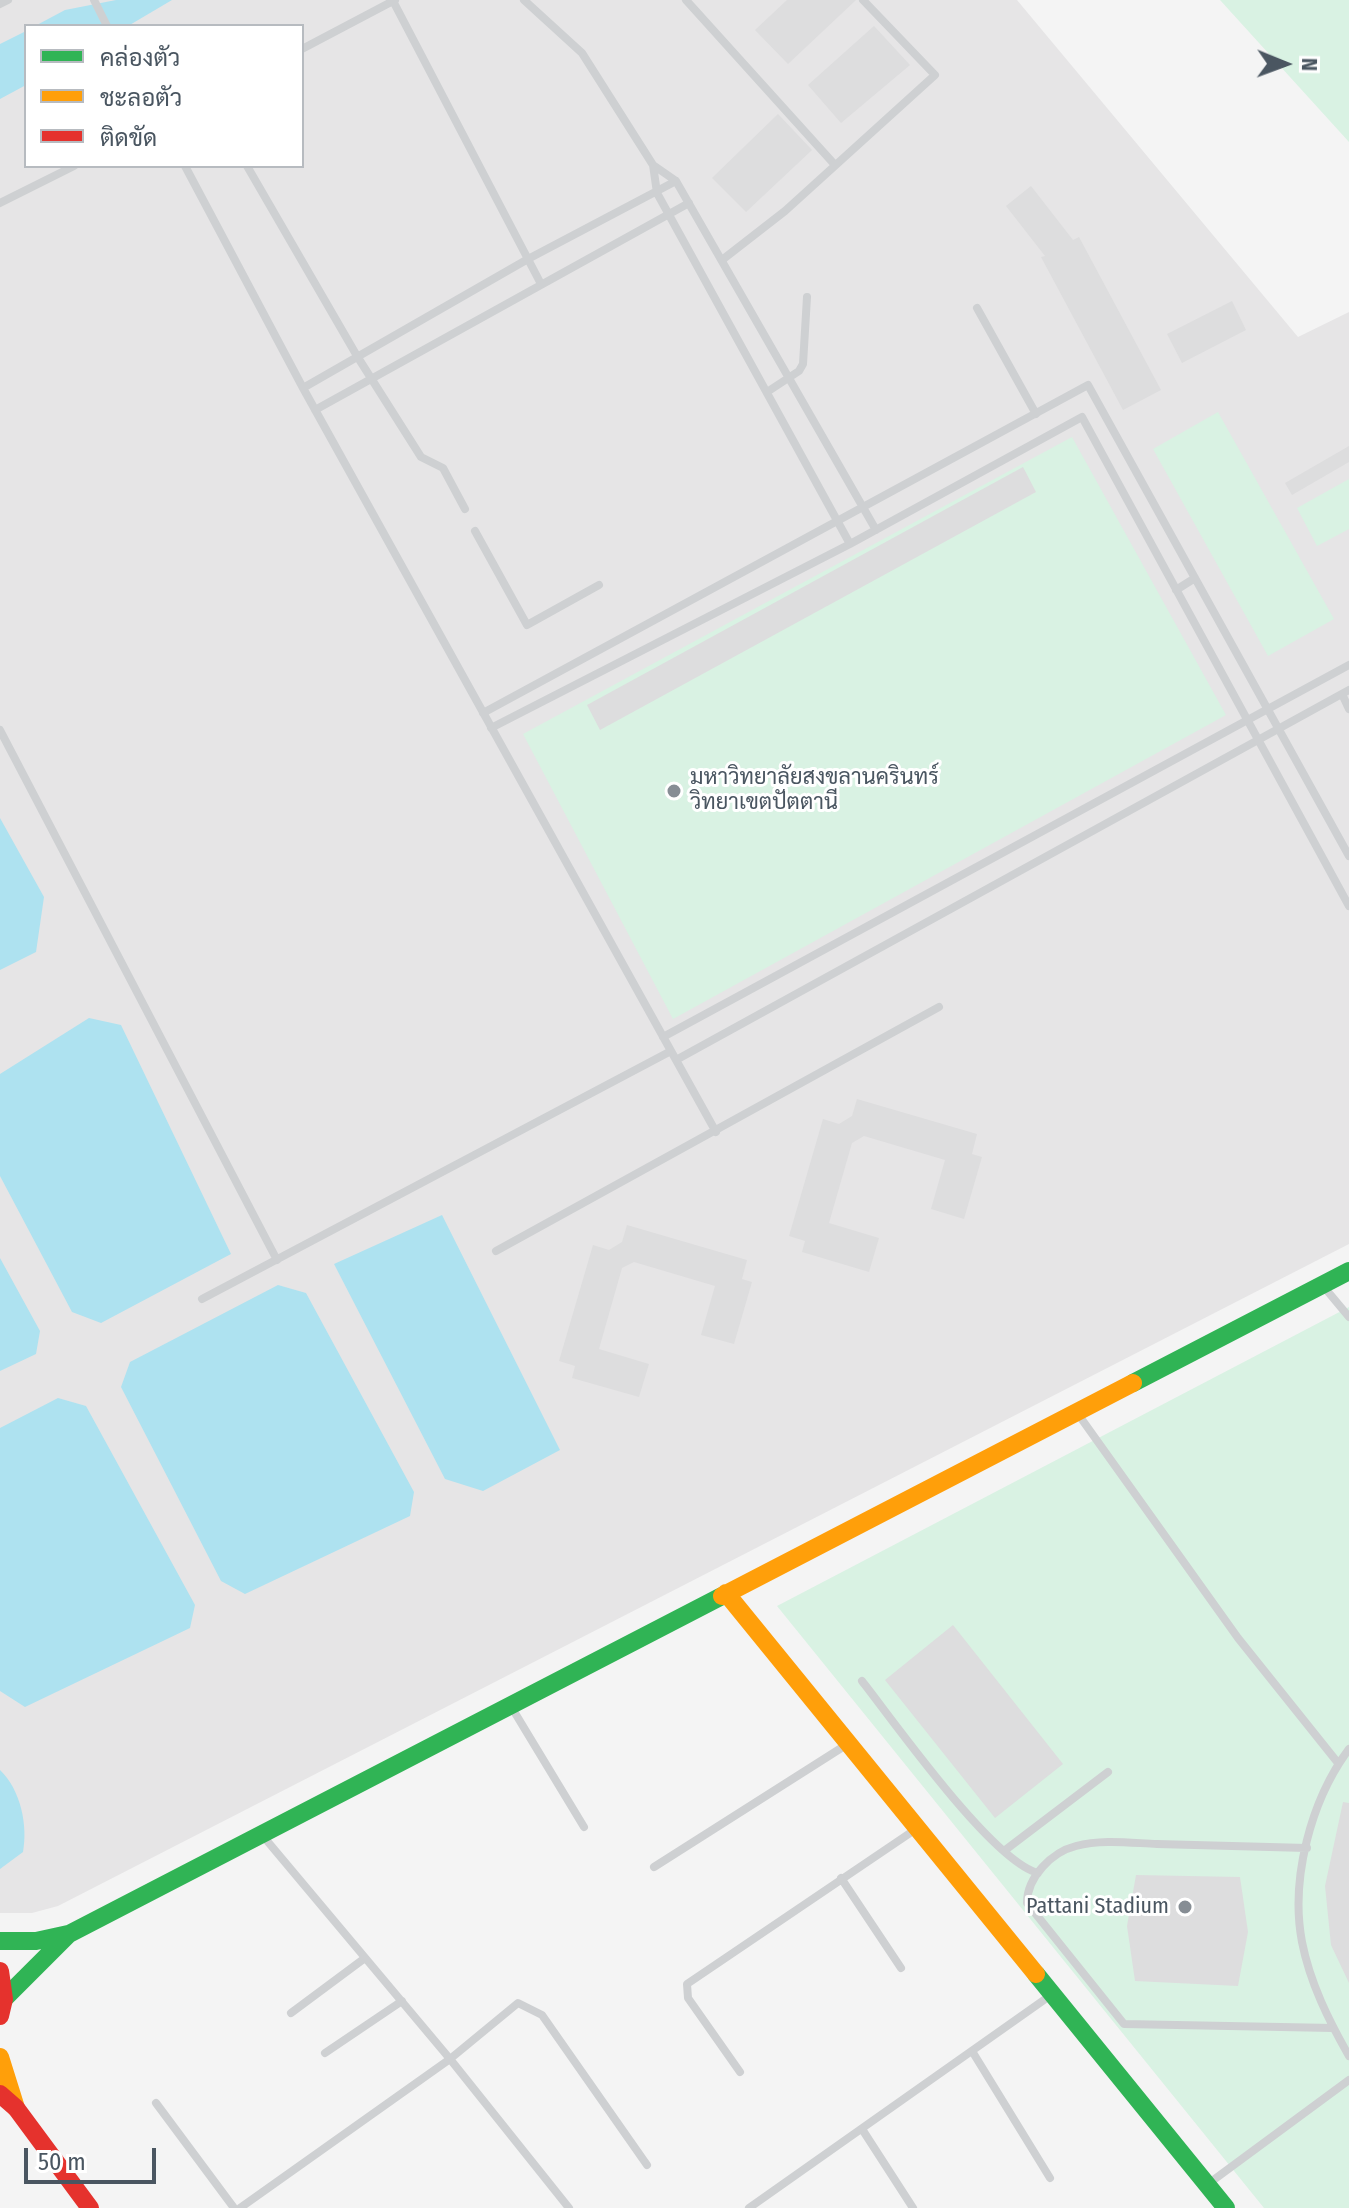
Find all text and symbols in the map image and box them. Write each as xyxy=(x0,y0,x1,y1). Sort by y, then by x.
legend xyxy=(24,24,304,168)
north arrow xyxy=(1245,24,1325,104)
text: คล่องตัว xyxy=(100,44,180,72)
text: N xyxy=(1296,58,1323,71)
text: ชะลอตัว xyxy=(100,84,182,112)
text: ติดขัด xyxy=(100,124,157,152)
place label: มหาวิทยาลัยสงขลานครินทร์ วิทยาเขตปัตตานี xyxy=(690,765,939,816)
marker: มหาวิทยาลัยสงขลานครินทร์ วิทยาเขตปัตตานี xyxy=(665,782,683,800)
place label: Pattani Stadium xyxy=(1026,1894,1169,1920)
marker: Pattani Stadium xyxy=(1176,1898,1194,1916)
scale bar xyxy=(28,2132,160,2182)
text: 50 m xyxy=(38,2148,86,2176)

